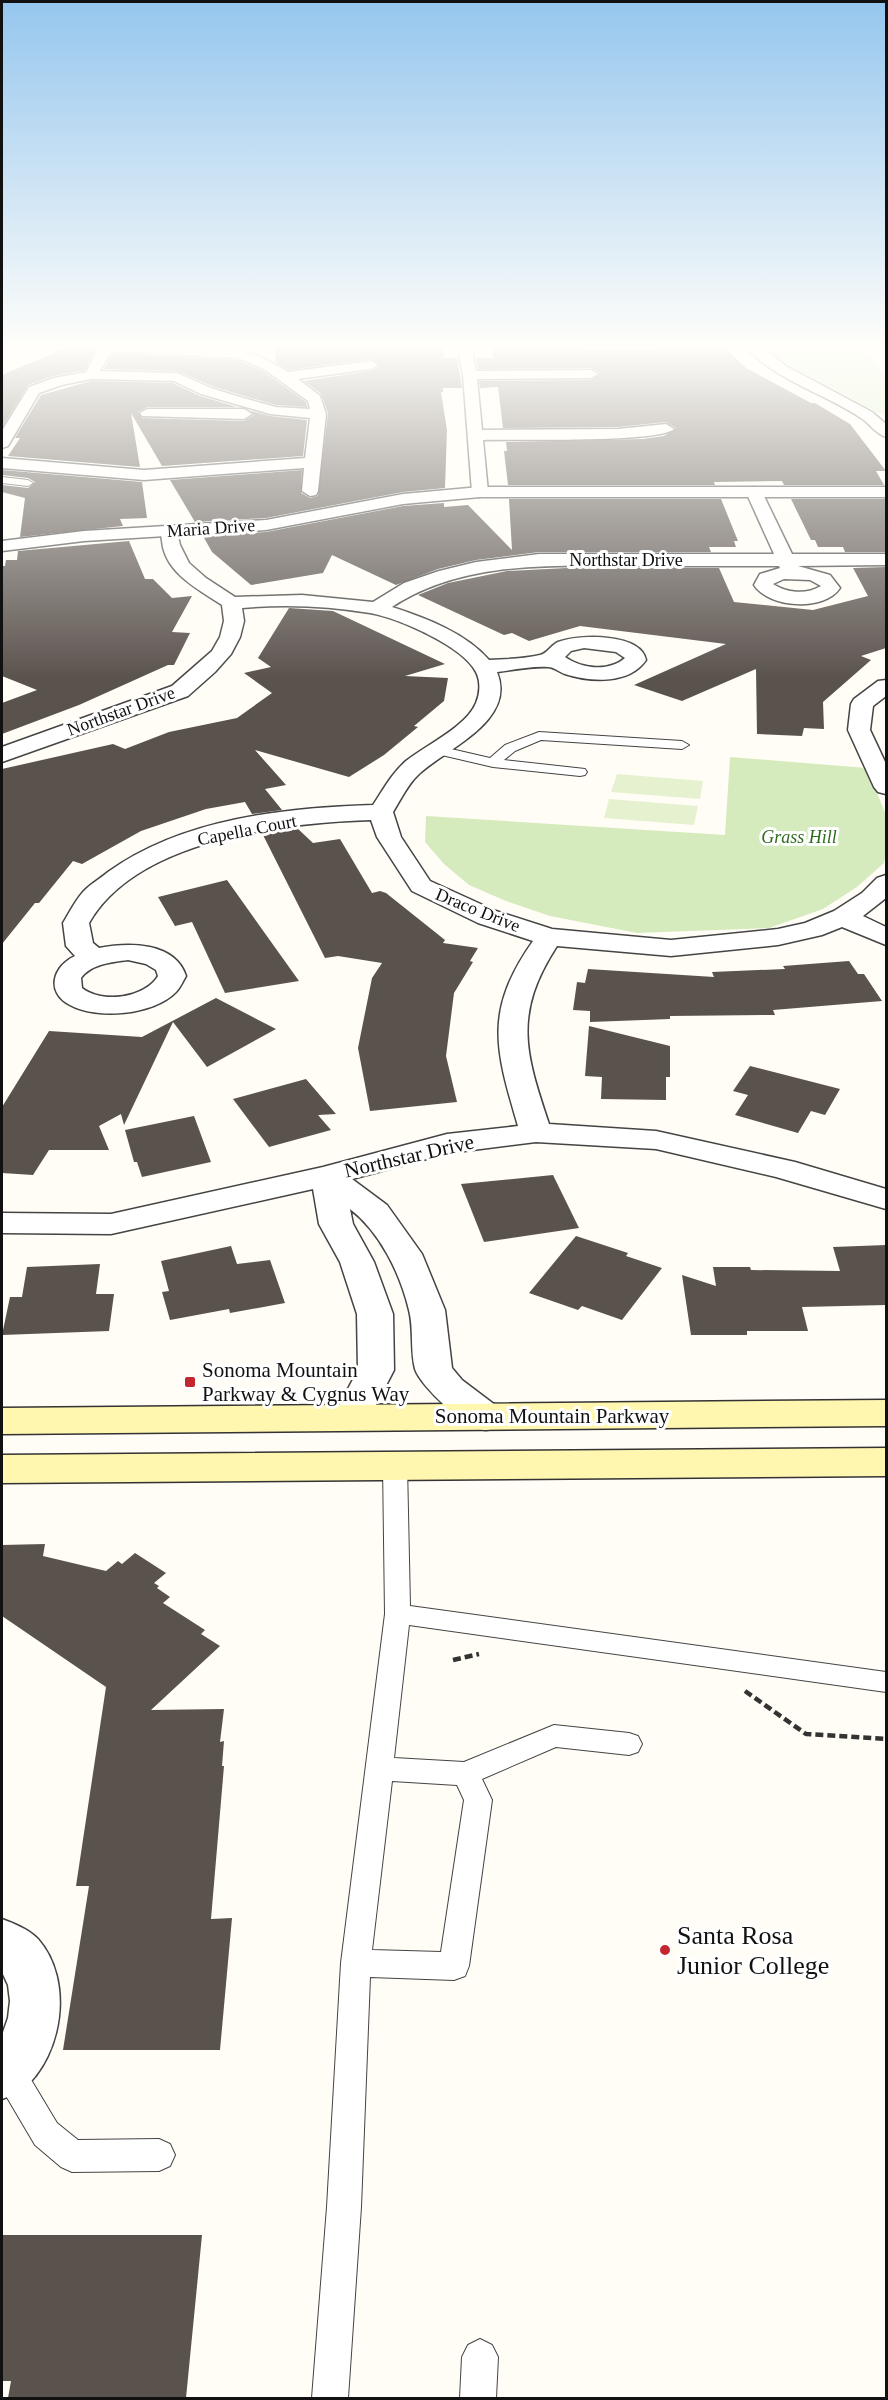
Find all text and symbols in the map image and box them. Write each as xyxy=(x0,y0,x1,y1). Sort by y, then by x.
street label: Maria Drive xyxy=(166,515,256,541)
street label: Northstar Drive xyxy=(569,550,683,570)
street label: Northstar Drive xyxy=(64,682,178,740)
street label: Capella Court xyxy=(196,811,298,849)
park label: Grass Hill xyxy=(761,827,837,847)
street label: Draco Drive xyxy=(433,884,523,936)
street label: Northstar Drive xyxy=(342,1129,476,1183)
place label: Sonoma Mountain Parkway & Cygnus Way xyxy=(202,1358,410,1406)
marker: Sonoma Mountain Parkway & Cygnus Way xyxy=(183,1375,197,1389)
street label: Sonoma Mountain Parkway xyxy=(435,1404,670,1428)
place label: Santa Rosa Junior College xyxy=(677,1921,829,1980)
marker: Santa Rosa Junior College xyxy=(658,1943,672,1957)

